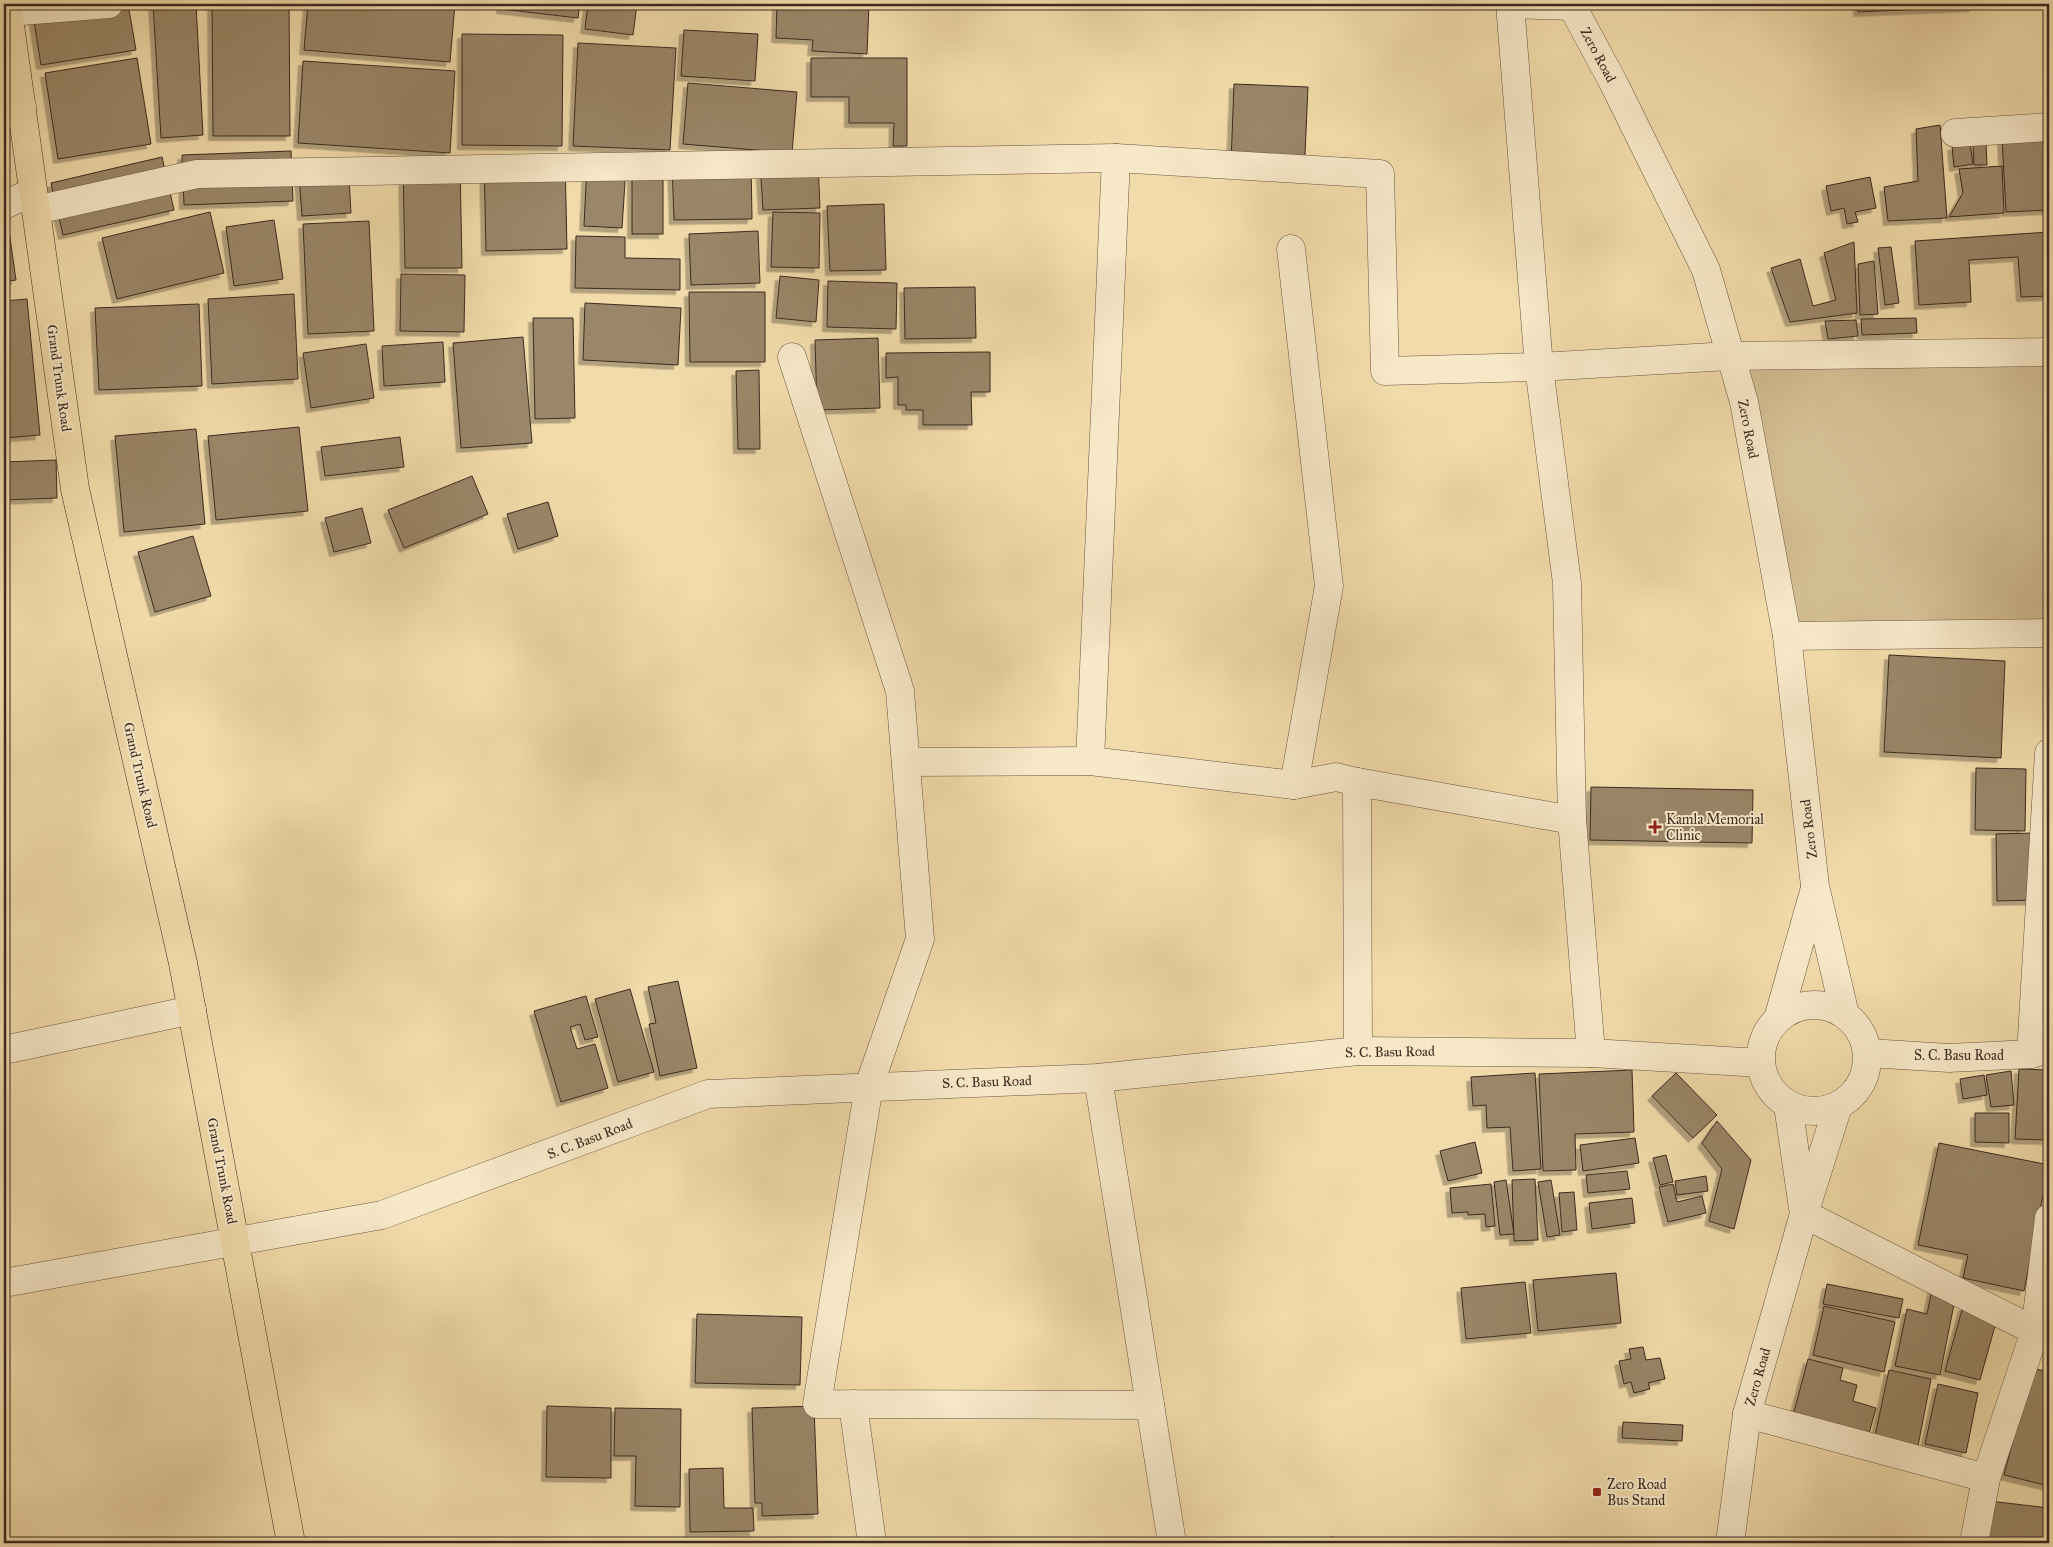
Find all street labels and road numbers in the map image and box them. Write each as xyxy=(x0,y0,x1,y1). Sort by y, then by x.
street label: Zero Road xyxy=(1576,25,1620,85)
street label: Grand Trunk Road xyxy=(43,323,75,433)
street label: Zero Road xyxy=(1734,398,1762,460)
street label: Grand Trunk Road xyxy=(120,720,160,830)
street label: Zero Road xyxy=(1797,798,1821,860)
street label: S. C. Basu Road xyxy=(1345,1043,1435,1061)
street label: S. C. Basu Road xyxy=(1914,1047,2004,1064)
street label: S. C. Basu Road xyxy=(942,1072,1032,1092)
street label: S. C. Basu Road xyxy=(545,1115,635,1163)
street label: Grand Trunk Road xyxy=(203,1116,241,1226)
street label: Zero Road xyxy=(1742,1346,1774,1408)

